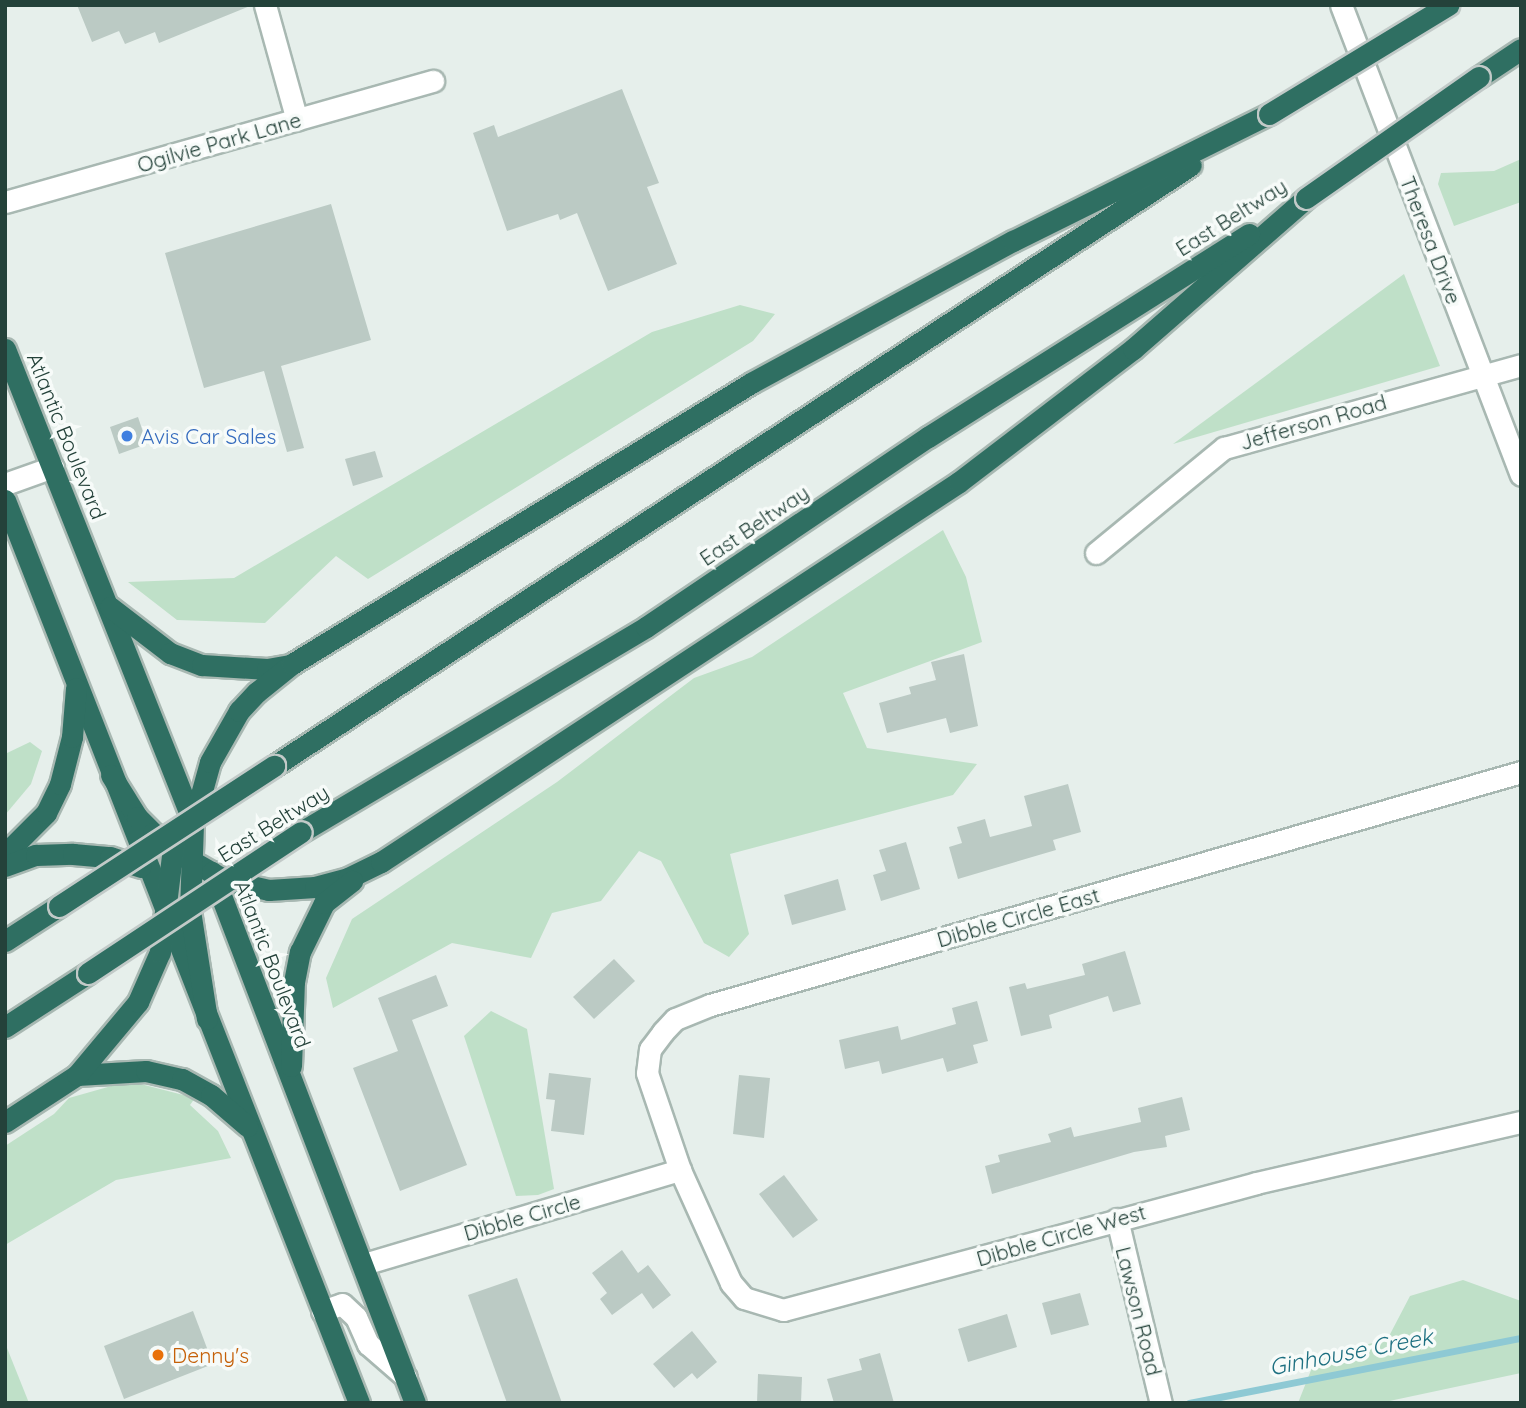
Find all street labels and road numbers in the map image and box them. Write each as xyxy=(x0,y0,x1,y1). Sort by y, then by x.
street label: Ogilvie Park Lane xyxy=(134,107,304,177)
street label: Theresa Drive xyxy=(1395,172,1467,308)
street label: East Beltway xyxy=(1171,173,1291,261)
street label: Atlantic Boulevard xyxy=(22,349,112,523)
street label: Jefferson Road xyxy=(1237,389,1389,455)
street label: East Beltway xyxy=(695,479,813,571)
street label: East Beltway xyxy=(213,779,333,867)
street label: Atlantic Boulevard xyxy=(229,877,317,1051)
street label: Dibble Circle East xyxy=(934,882,1102,952)
street label: Dibble Circle xyxy=(461,1188,583,1246)
street label: Dibble Circle West xyxy=(973,1199,1149,1271)
street label: Lawson Road xyxy=(1111,1244,1167,1378)

